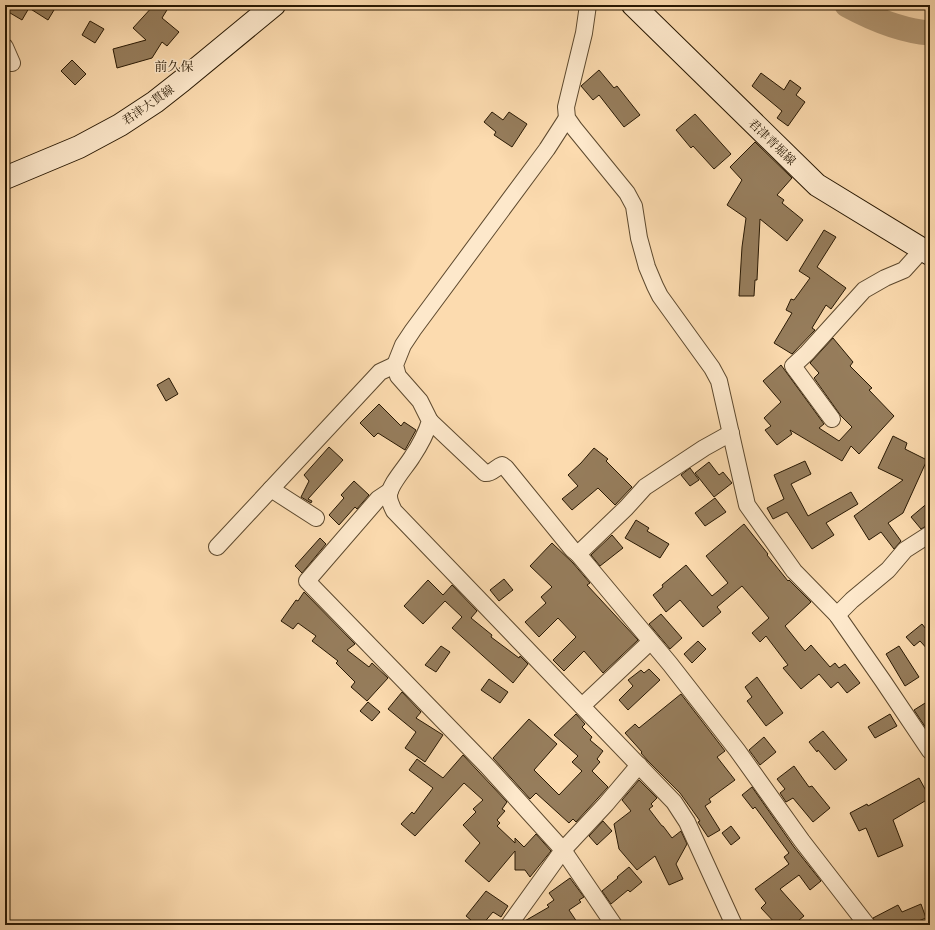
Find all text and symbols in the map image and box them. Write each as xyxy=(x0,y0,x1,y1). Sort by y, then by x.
district label: 前久保 xyxy=(154,58,194,75)
street label: 君津大貫線 xyxy=(119,81,177,129)
street label: 君津青堀線 xyxy=(745,115,799,169)

